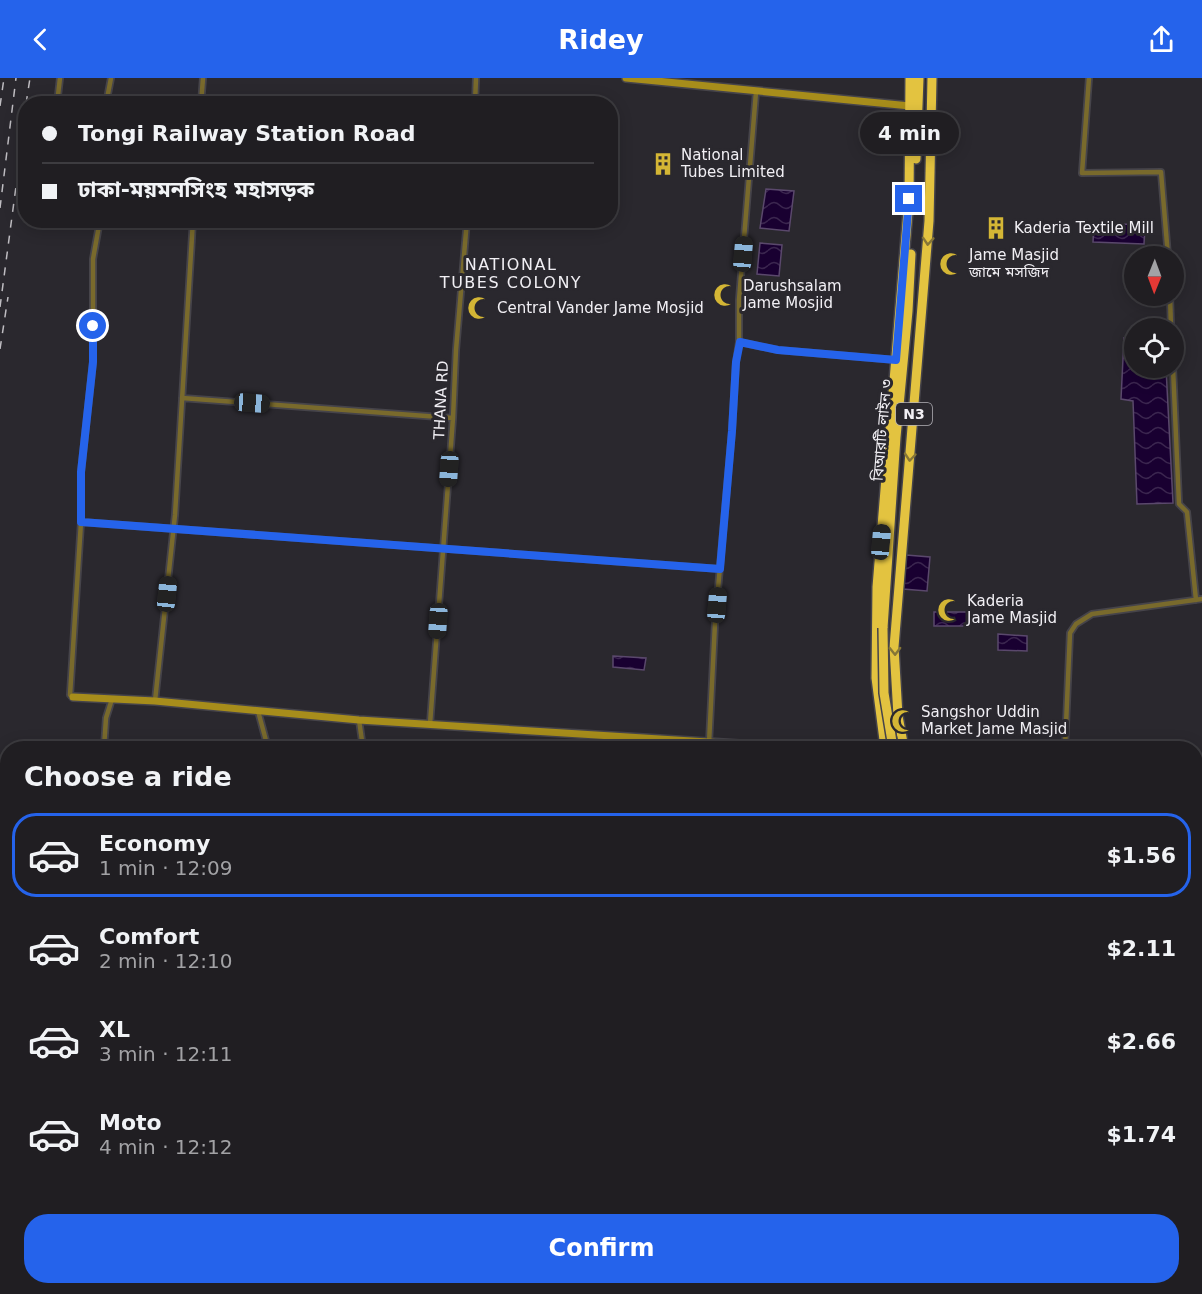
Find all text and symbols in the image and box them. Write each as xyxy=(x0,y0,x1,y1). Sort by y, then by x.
icon: back xyxy=(24,23,57,56)
icon: share xyxy=(1145,23,1178,56)
text: Ridey xyxy=(558,24,644,55)
callout: 4 min xyxy=(860,112,958,154)
text: Tongi Railway Station Road xyxy=(78,121,416,146)
text: 4 min xyxy=(878,121,941,145)
place label: National Tubes Limited xyxy=(680,146,785,181)
building icon: National Tubes Limited xyxy=(650,151,676,177)
text: ঢাকা-ময়মনসিংহ মহাসড়ক xyxy=(78,177,314,202)
route end xyxy=(895,185,922,212)
building icon: Kaderia Textile Mill xyxy=(983,215,1009,241)
place label: Kaderia Textile Mill xyxy=(1014,219,1154,237)
car xyxy=(732,235,754,273)
one-way arrow xyxy=(921,237,934,246)
place label: Jame Masjid জামে মসজিদ xyxy=(968,246,1059,281)
north arrow xyxy=(1124,246,1184,306)
map controls xyxy=(1124,246,1184,378)
mosque icon: Jame Masjid জামে মসজিদ xyxy=(938,251,964,277)
district label: NATIONAL TUBES COLONY xyxy=(439,255,582,292)
place label: Darushsalam Jame Mosjid xyxy=(742,277,842,312)
mosque icon: Darushsalam Jame Mosjid xyxy=(712,282,738,308)
mosque icon: Central Vander Jame Mosjid xyxy=(466,295,492,321)
place label: Central Vander Jame Mosjid xyxy=(497,299,704,317)
route start xyxy=(79,312,106,339)
button: locate xyxy=(1124,318,1184,378)
street label: THANA RD xyxy=(430,360,452,441)
street label: বিআরটি লাইন ৩ xyxy=(869,378,895,483)
car xyxy=(233,393,271,413)
road number: N3 xyxy=(896,403,932,425)
car xyxy=(439,450,459,488)
one-way arrow xyxy=(904,452,917,461)
car xyxy=(870,523,892,561)
car xyxy=(156,575,178,613)
car xyxy=(706,586,728,624)
place label: Kaderia Jame Masjid xyxy=(966,592,1057,627)
mosque icon: Kaderia Jame Masjid xyxy=(936,597,962,623)
car xyxy=(428,602,448,640)
one-way arrow xyxy=(889,647,901,656)
place label: Sangshor Uddin Market Jame Masjid xyxy=(921,703,1067,738)
mosque icon: Sangshor Uddin Market Jame Masjid xyxy=(890,708,916,734)
text: Choose a ride xyxy=(24,761,232,792)
icon: car xyxy=(27,828,81,882)
text: Economy xyxy=(99,831,210,856)
text: $1.56 xyxy=(1106,843,1176,868)
text: 1 min · 12:09 xyxy=(99,856,233,880)
icon: car xyxy=(27,921,81,975)
text: Comfort xyxy=(99,924,199,949)
text: $2.11 xyxy=(1106,936,1176,961)
text: 2 min · 12:10 xyxy=(99,949,233,973)
icon: car xyxy=(27,1014,81,1068)
text: XL xyxy=(99,1017,130,1042)
text: $2.66 xyxy=(1106,1029,1176,1054)
text: 3 min · 12:11 xyxy=(99,1042,233,1066)
icon: car xyxy=(27,1107,81,1161)
text: Moto xyxy=(99,1110,162,1135)
text: $1.74 xyxy=(1106,1122,1176,1147)
text: 4 min · 12:12 xyxy=(99,1135,233,1159)
button: Confirm xyxy=(24,1214,1179,1283)

